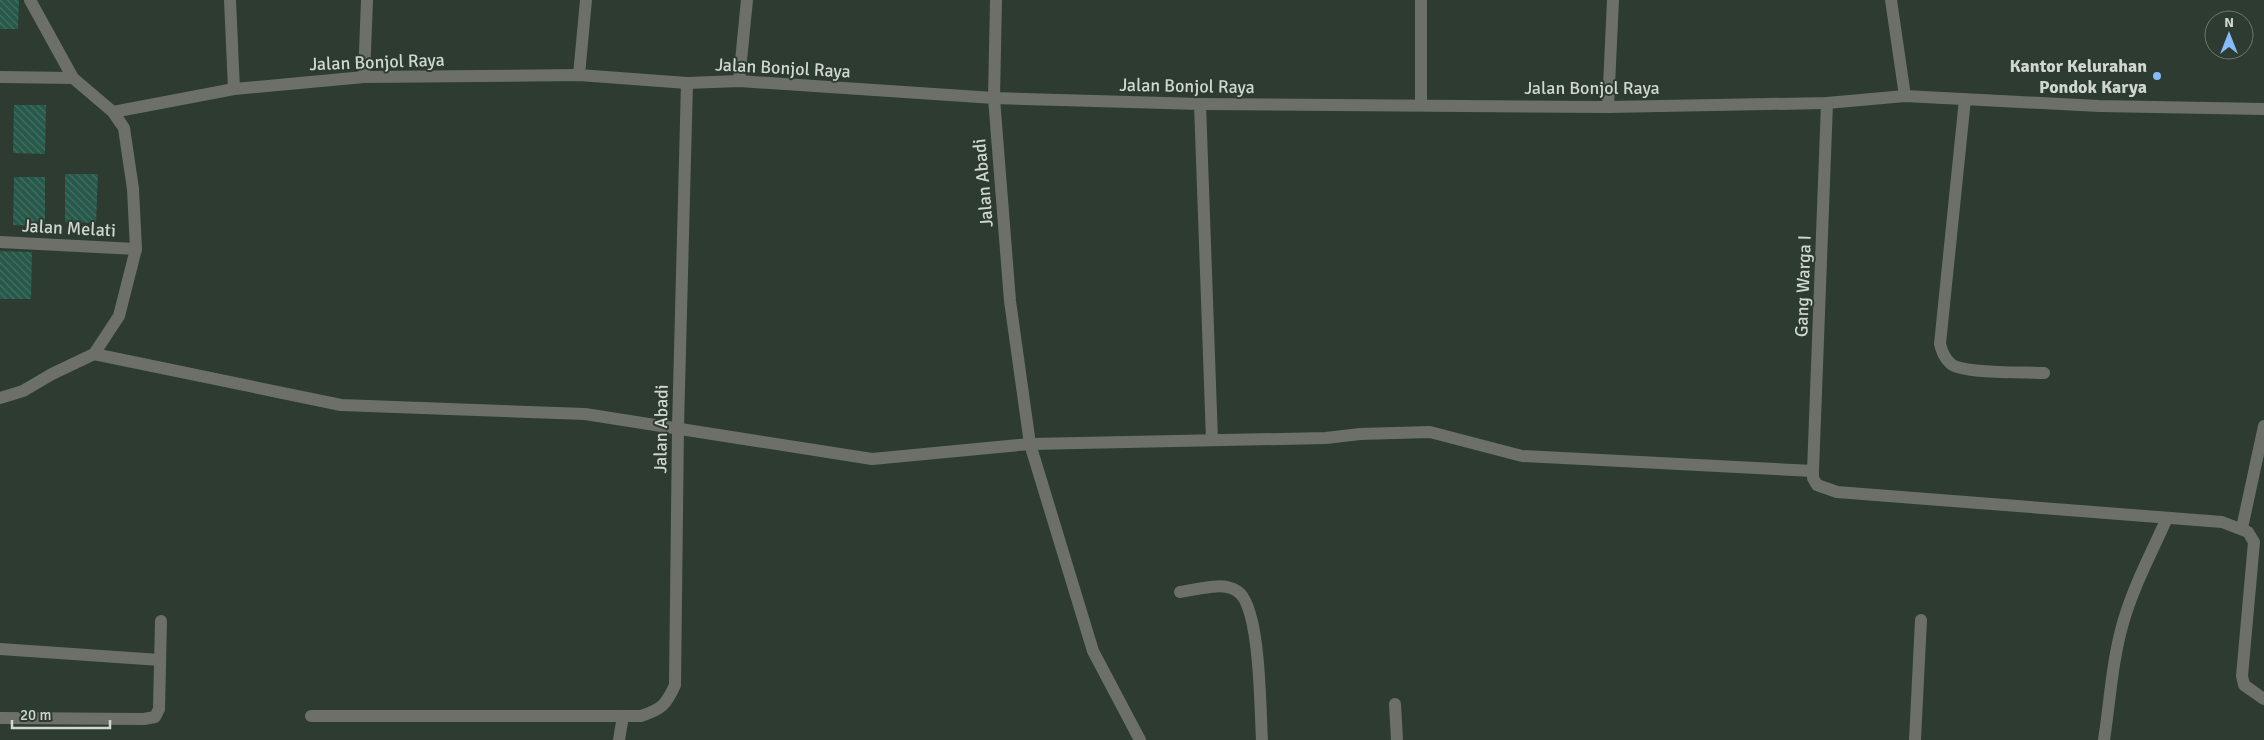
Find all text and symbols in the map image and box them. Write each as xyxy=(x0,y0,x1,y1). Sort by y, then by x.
north arrow xyxy=(2204,10,2254,60)
text: N xyxy=(2224,14,2234,31)
street label: Jalan Bonjol Raya xyxy=(309,49,445,75)
street label: Jalan Bonjol Raya xyxy=(715,53,851,83)
place label: Kantor Kelurahan Pondok Karya xyxy=(2009,55,2147,98)
marker: Kantor Kelurahan Pondok Karya xyxy=(2151,70,2163,82)
street label: Jalan Bonjol Raya xyxy=(1119,74,1255,98)
street label: Jalan Bonjol Raya xyxy=(1524,77,1660,99)
street label: Jalan Abadi xyxy=(968,138,998,228)
street label: Jalan Melati xyxy=(21,215,117,241)
street label: Gang Warga I xyxy=(1790,235,1816,337)
street label: Jalan Abadi xyxy=(649,384,673,474)
scale bar xyxy=(12,698,110,730)
text: 20 m xyxy=(20,706,51,724)

